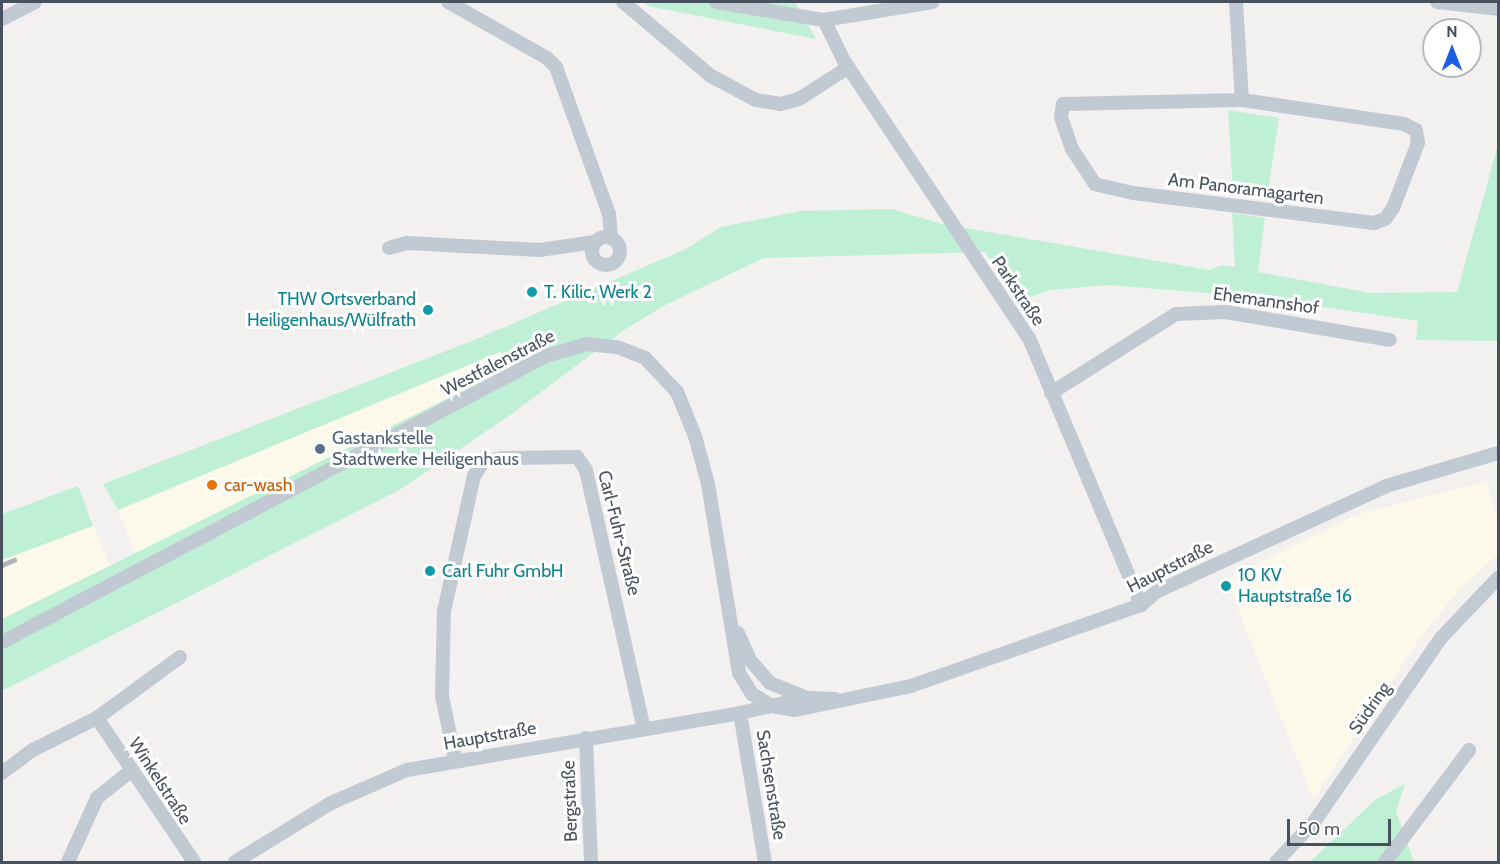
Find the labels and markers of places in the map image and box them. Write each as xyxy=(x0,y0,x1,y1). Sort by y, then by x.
place label: T. Kilic, Werk 2 xyxy=(544,281,652,303)
marker: T. Kilic, Werk 2 xyxy=(525,285,539,299)
place label: THW Ortsverband Heiligenhaus/Wülfrath xyxy=(247,289,416,332)
marker: THW Ortsverband Heiligenhaus/Wülfrath xyxy=(421,303,435,317)
place label: Gastankstelle Stadtwerke Heiligenhaus xyxy=(332,428,519,470)
marker: Gastankstelle Stadtwerke Heiligenhaus xyxy=(313,442,327,456)
place label: car-wash xyxy=(224,474,293,496)
marker: car-wash xyxy=(205,478,219,492)
place label: Carl Fuhr GmbH xyxy=(442,560,563,582)
marker: Carl Fuhr GmbH xyxy=(423,564,437,578)
place label: 10 KV Hauptstraße 16 xyxy=(1238,565,1352,608)
marker: 10 KV Hauptstraße 16 xyxy=(1219,579,1233,593)

